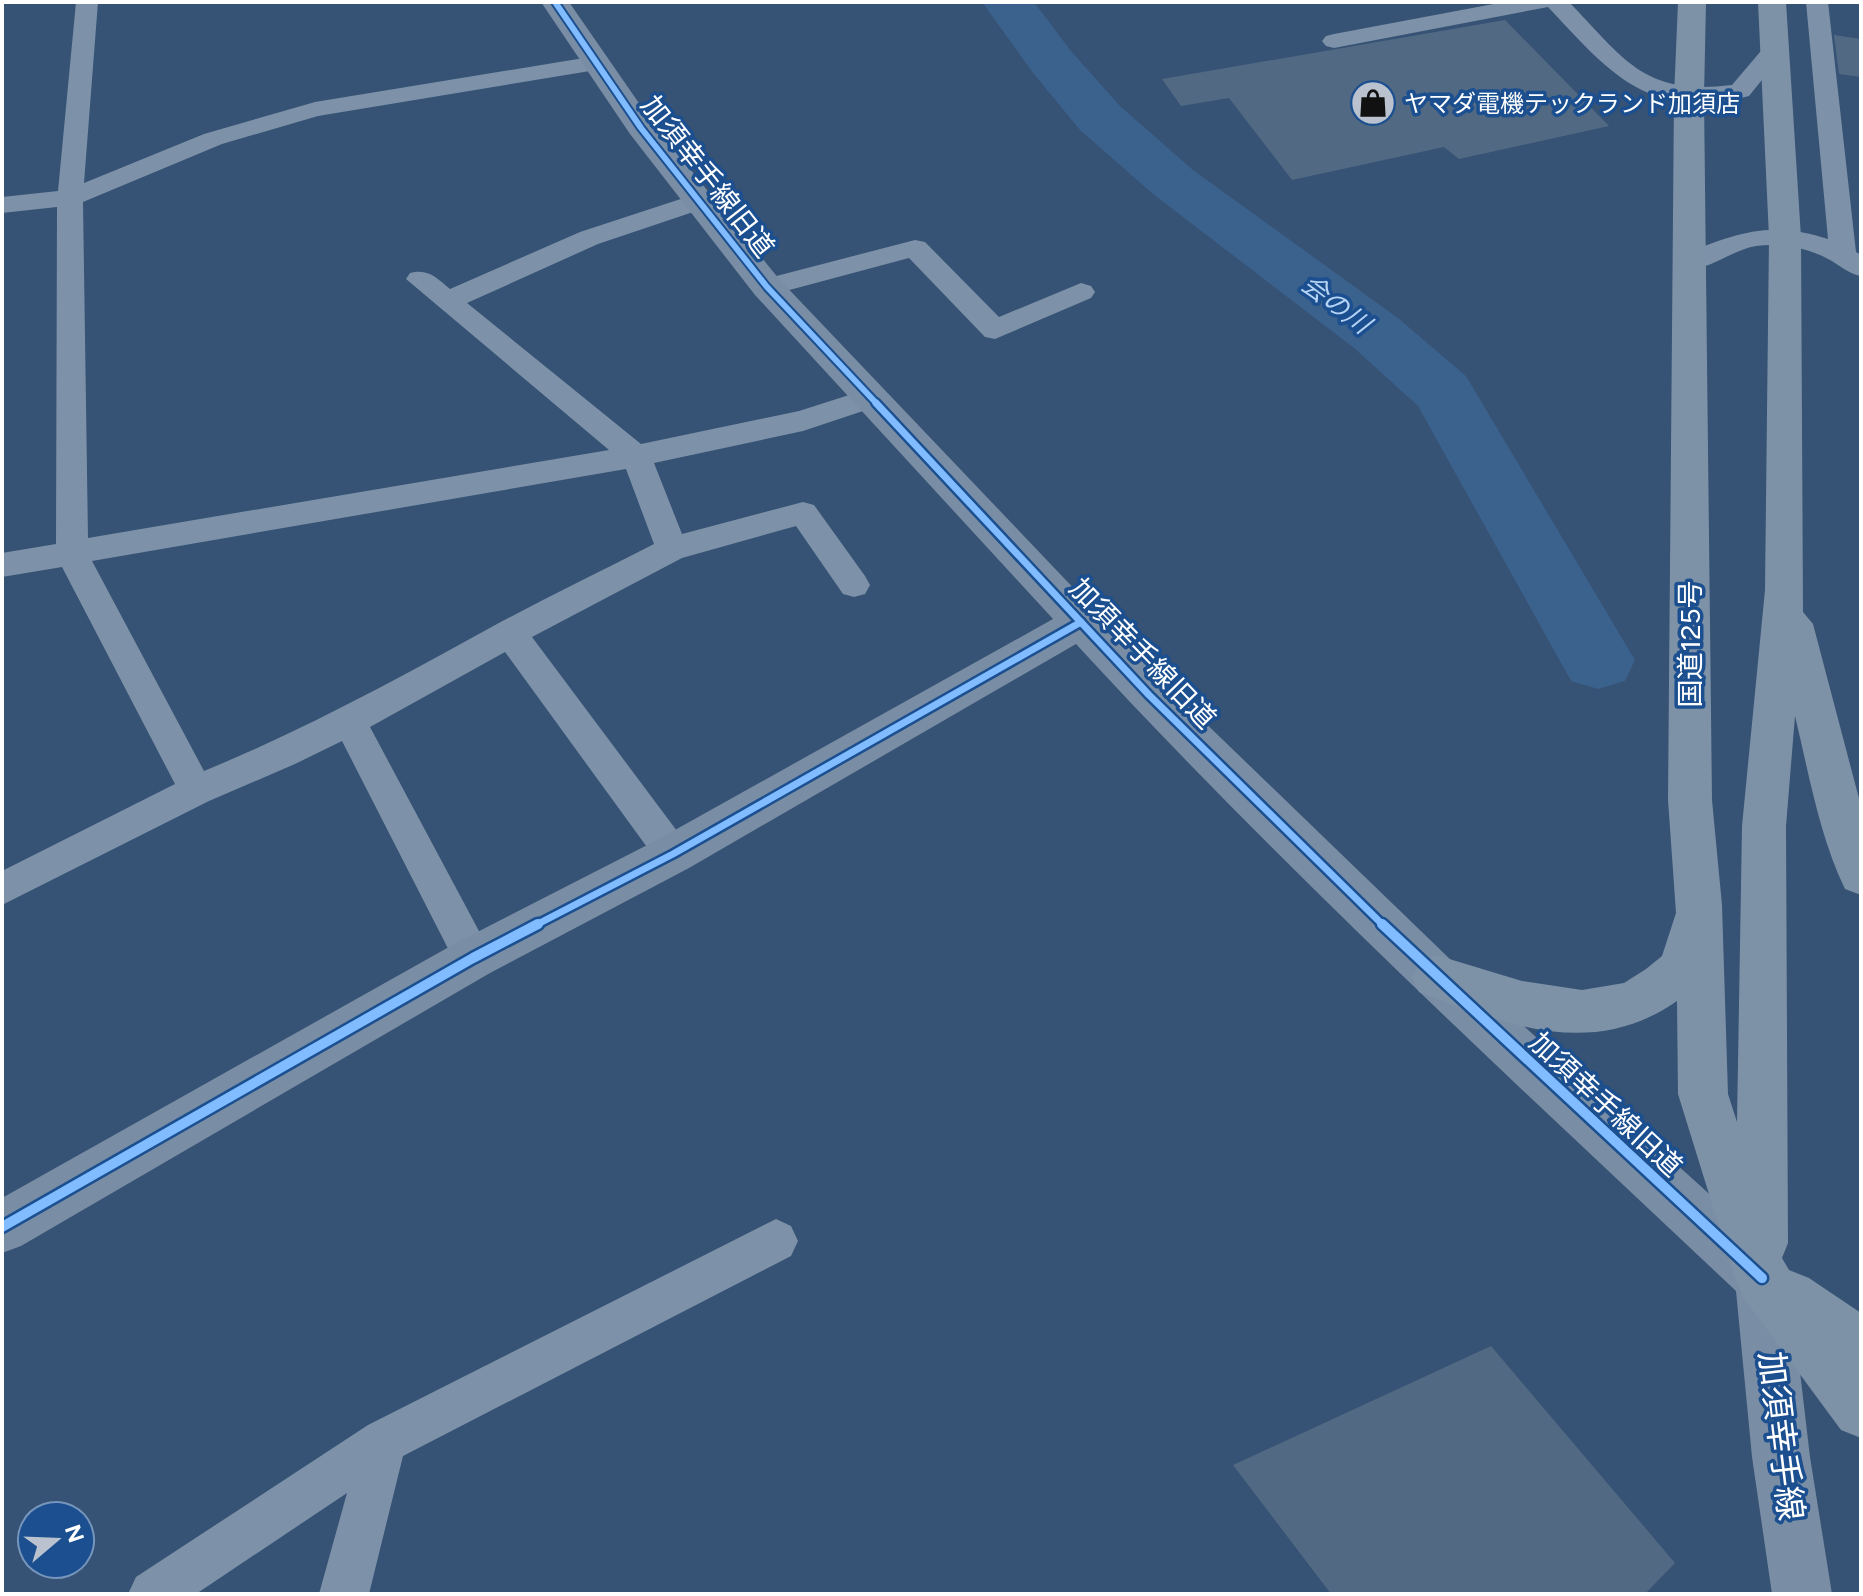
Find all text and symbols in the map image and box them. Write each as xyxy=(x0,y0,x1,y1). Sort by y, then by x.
shop icon: ヤマダ電機テックランド加須店 xyxy=(1349,79,1397,127)
street label: 加須幸手線旧道 xyxy=(634,88,782,264)
place label: ヤマダ電機テックランド加須店 xyxy=(1404,89,1740,118)
water label: 会の川 xyxy=(1295,268,1379,342)
street label: 加須幸手線旧道 xyxy=(1063,571,1223,735)
street label: 国道125号 xyxy=(1673,580,1707,708)
street label: 加須幸手線旧道 xyxy=(1523,1025,1689,1183)
street label: 加須幸手線 xyxy=(1750,1349,1812,1523)
north arrow xyxy=(16,1500,96,1580)
text: N xyxy=(59,1521,90,1546)

